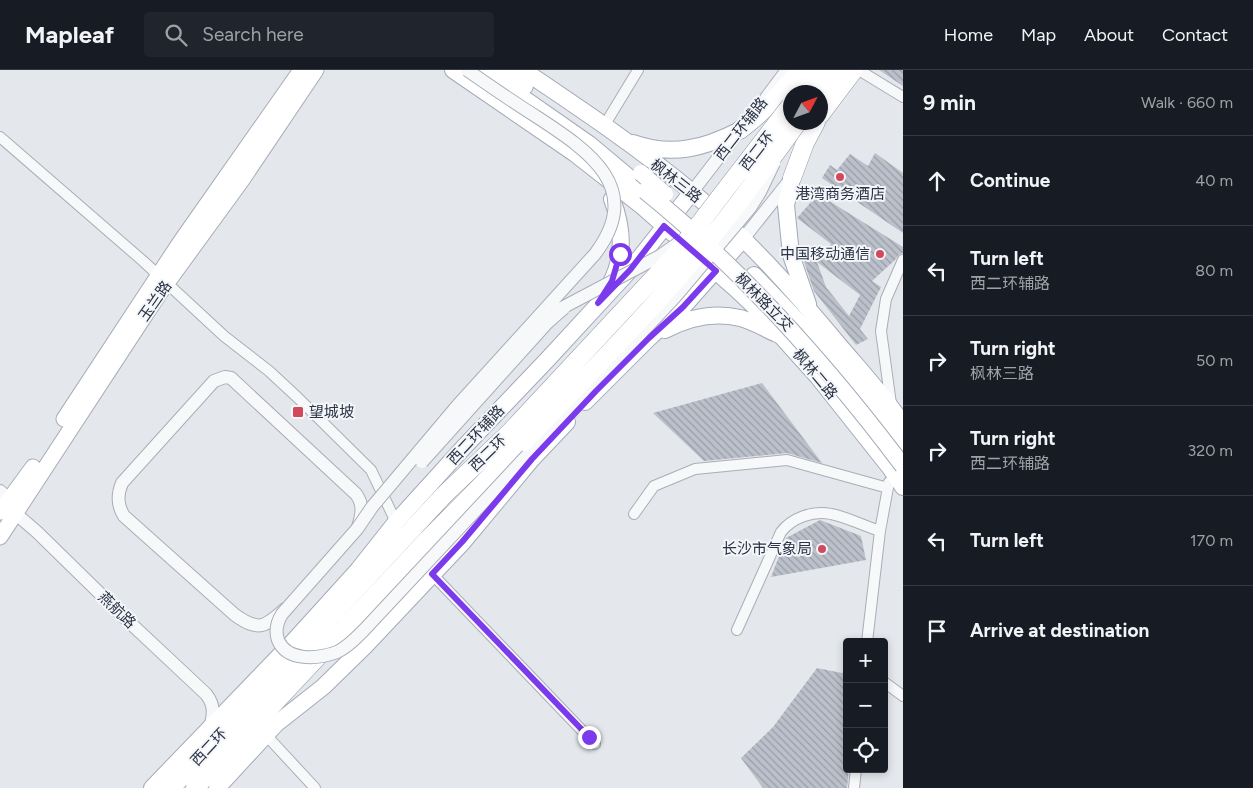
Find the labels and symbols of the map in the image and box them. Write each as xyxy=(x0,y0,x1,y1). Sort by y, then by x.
north arrow xyxy=(783,85,828,130)
street label: 西二环辅路 xyxy=(711,94,771,164)
street label: 西二环 xyxy=(736,128,778,174)
street label: 枫林三路 xyxy=(647,155,705,207)
marker: 港湾商务酒店 xyxy=(834,171,846,183)
place label: 港湾商务酒店 xyxy=(795,185,885,203)
route start xyxy=(609,243,632,266)
place label: 中国移动通信 xyxy=(780,245,870,263)
marker: 中国移动通信 xyxy=(874,248,886,260)
street label: 枫林路立交 xyxy=(731,269,797,335)
street label: 玉兰路 xyxy=(135,277,175,325)
street label: 枫林二路 xyxy=(789,345,841,403)
street label: 西二环辅路 xyxy=(444,401,508,469)
place label: 望城坡 xyxy=(309,403,354,421)
marker: 望城坡 xyxy=(291,405,305,419)
street label: 西二环 xyxy=(466,431,510,475)
place label: 长沙市气象局 xyxy=(722,540,812,558)
marker: 长沙市气象局 xyxy=(816,543,828,555)
street label: 燕航路 xyxy=(95,588,139,632)
street label: 西二环 xyxy=(187,724,231,770)
route end xyxy=(578,726,601,749)

